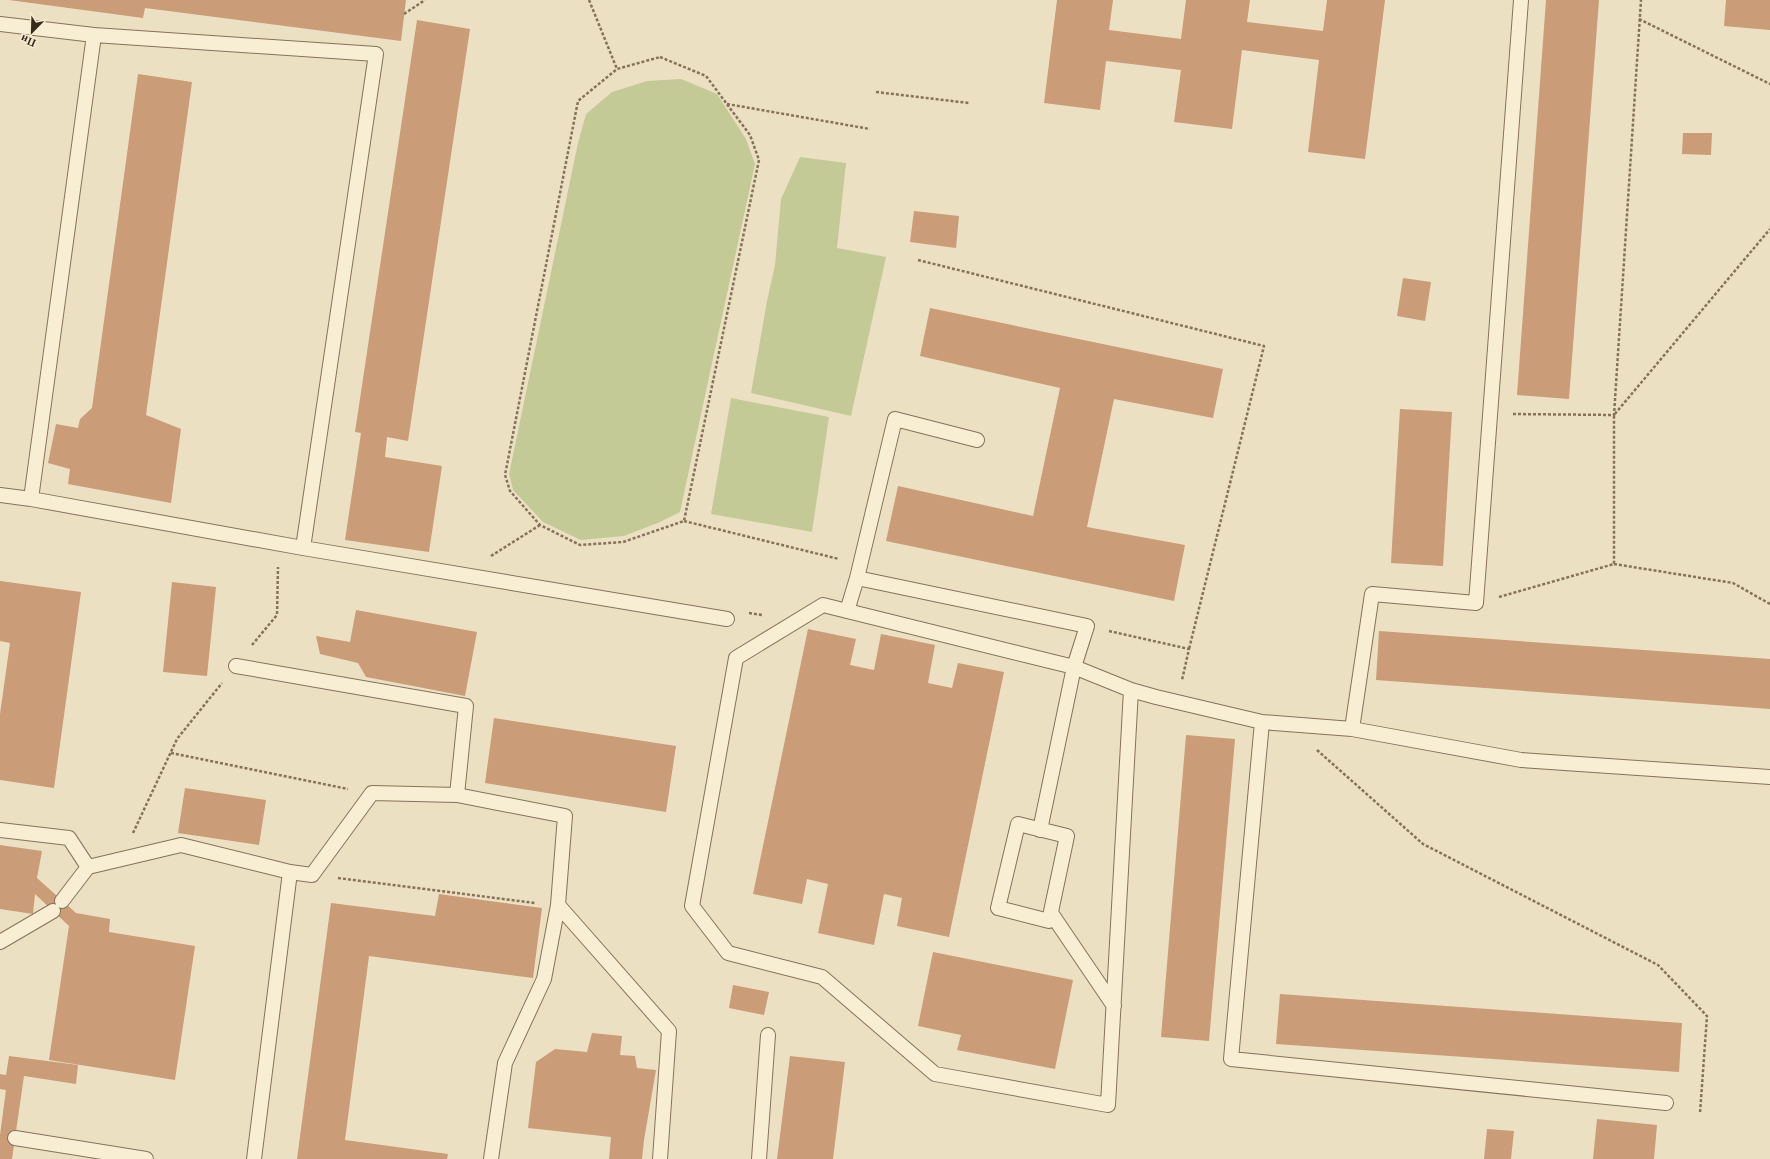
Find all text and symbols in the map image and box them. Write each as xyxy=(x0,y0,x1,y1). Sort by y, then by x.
north arrow xyxy=(12,12,52,52)
text: Пн xyxy=(18,30,39,52)

